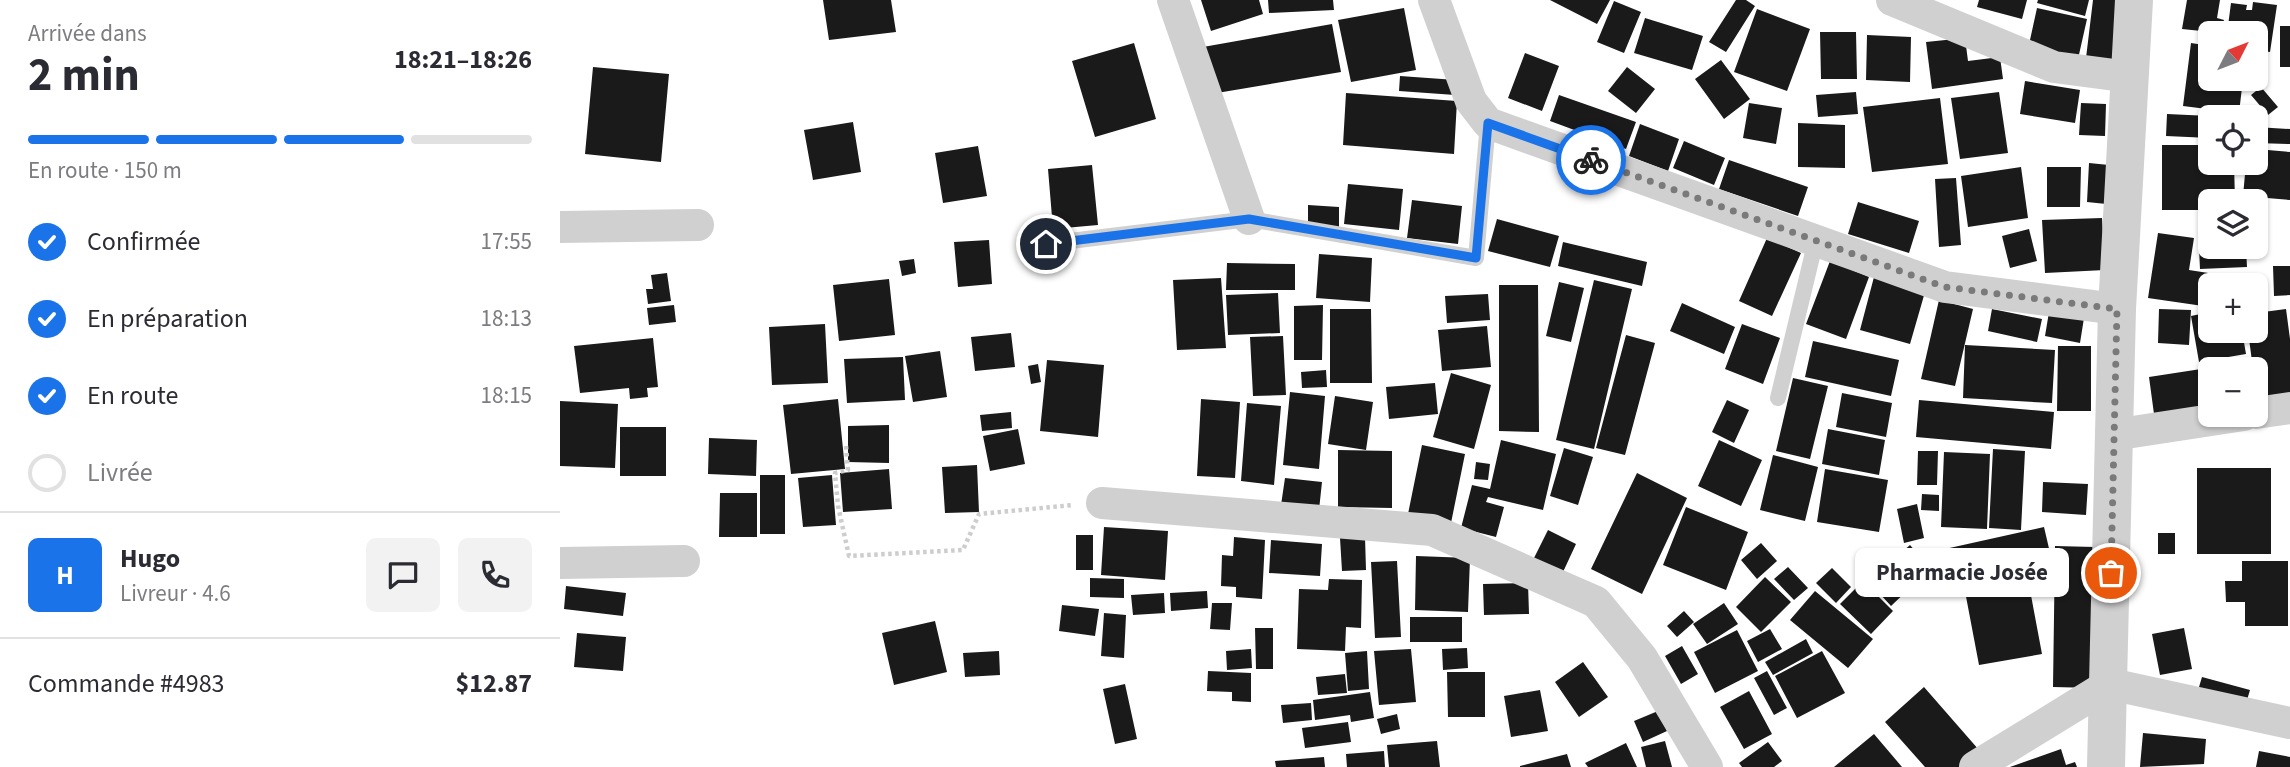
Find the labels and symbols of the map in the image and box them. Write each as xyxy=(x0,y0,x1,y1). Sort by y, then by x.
north arrow xyxy=(2198,21,2268,91)
courier xyxy=(1556,125,1626,195)
pin xyxy=(1016,214,1076,274)
pin xyxy=(2081,543,2141,603)
callout: Pharmacie Josée xyxy=(1856,548,2069,598)

